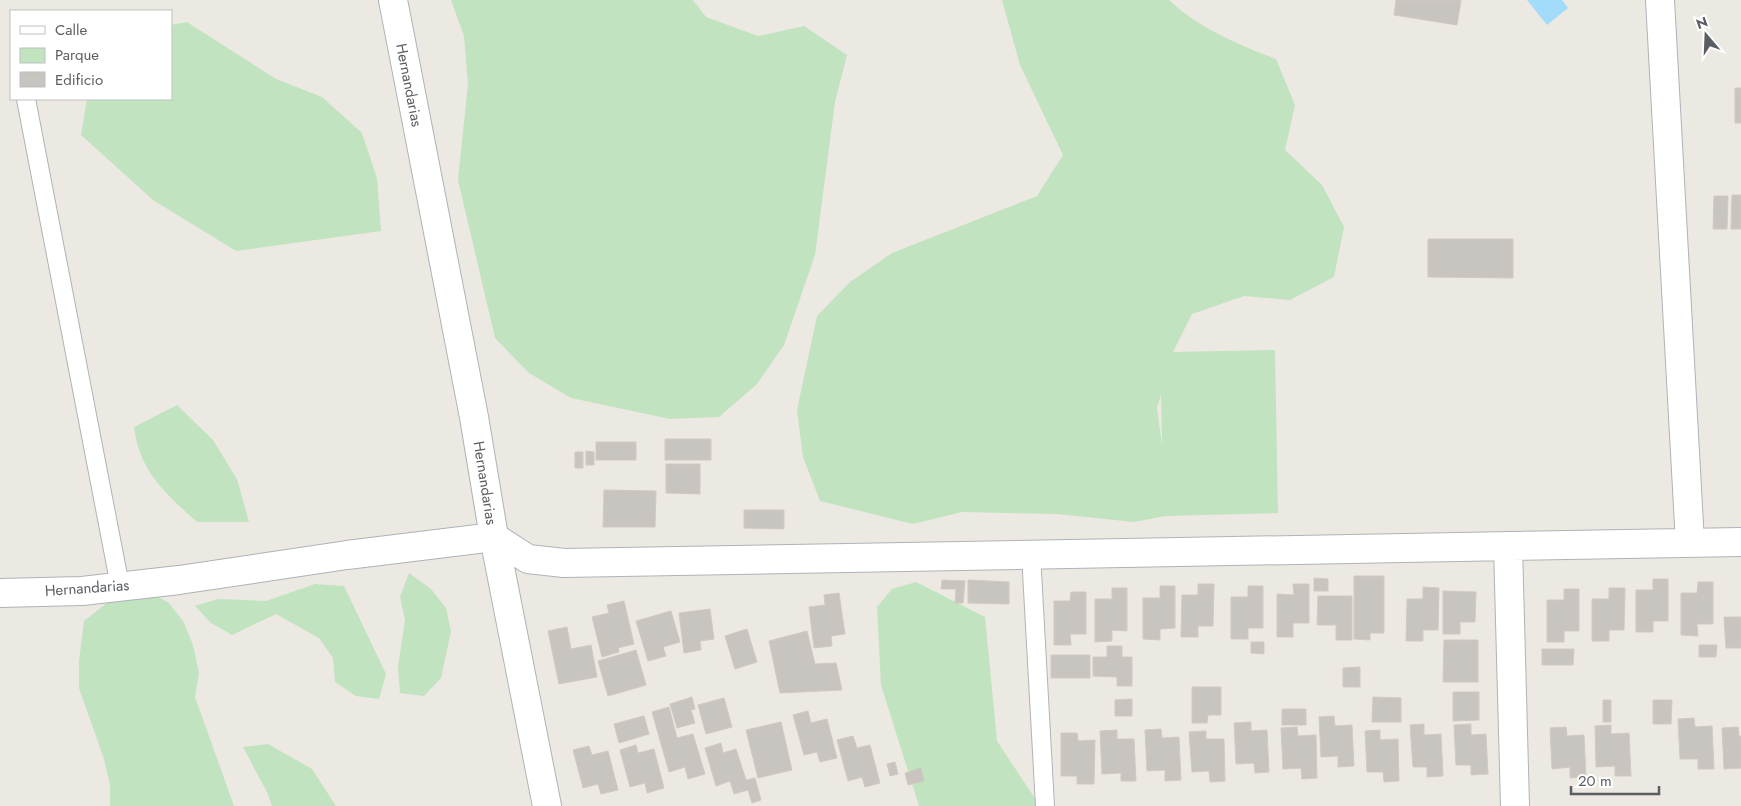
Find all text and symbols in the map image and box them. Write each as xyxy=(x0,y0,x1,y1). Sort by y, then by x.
legend xyxy=(10,10,172,100)
north arrow xyxy=(1681,10,1731,60)
text: N xyxy=(1693,11,1710,34)
text: Calle xyxy=(55,19,87,41)
street label: Hernandarias xyxy=(390,41,428,129)
text: Parque xyxy=(55,44,99,66)
text: Edificio xyxy=(55,69,103,91)
street label: Hernandarias xyxy=(468,439,502,527)
street label: Hernandarias xyxy=(44,574,130,602)
scale bar xyxy=(1571,764,1658,796)
text: 20 m xyxy=(1578,770,1612,792)

